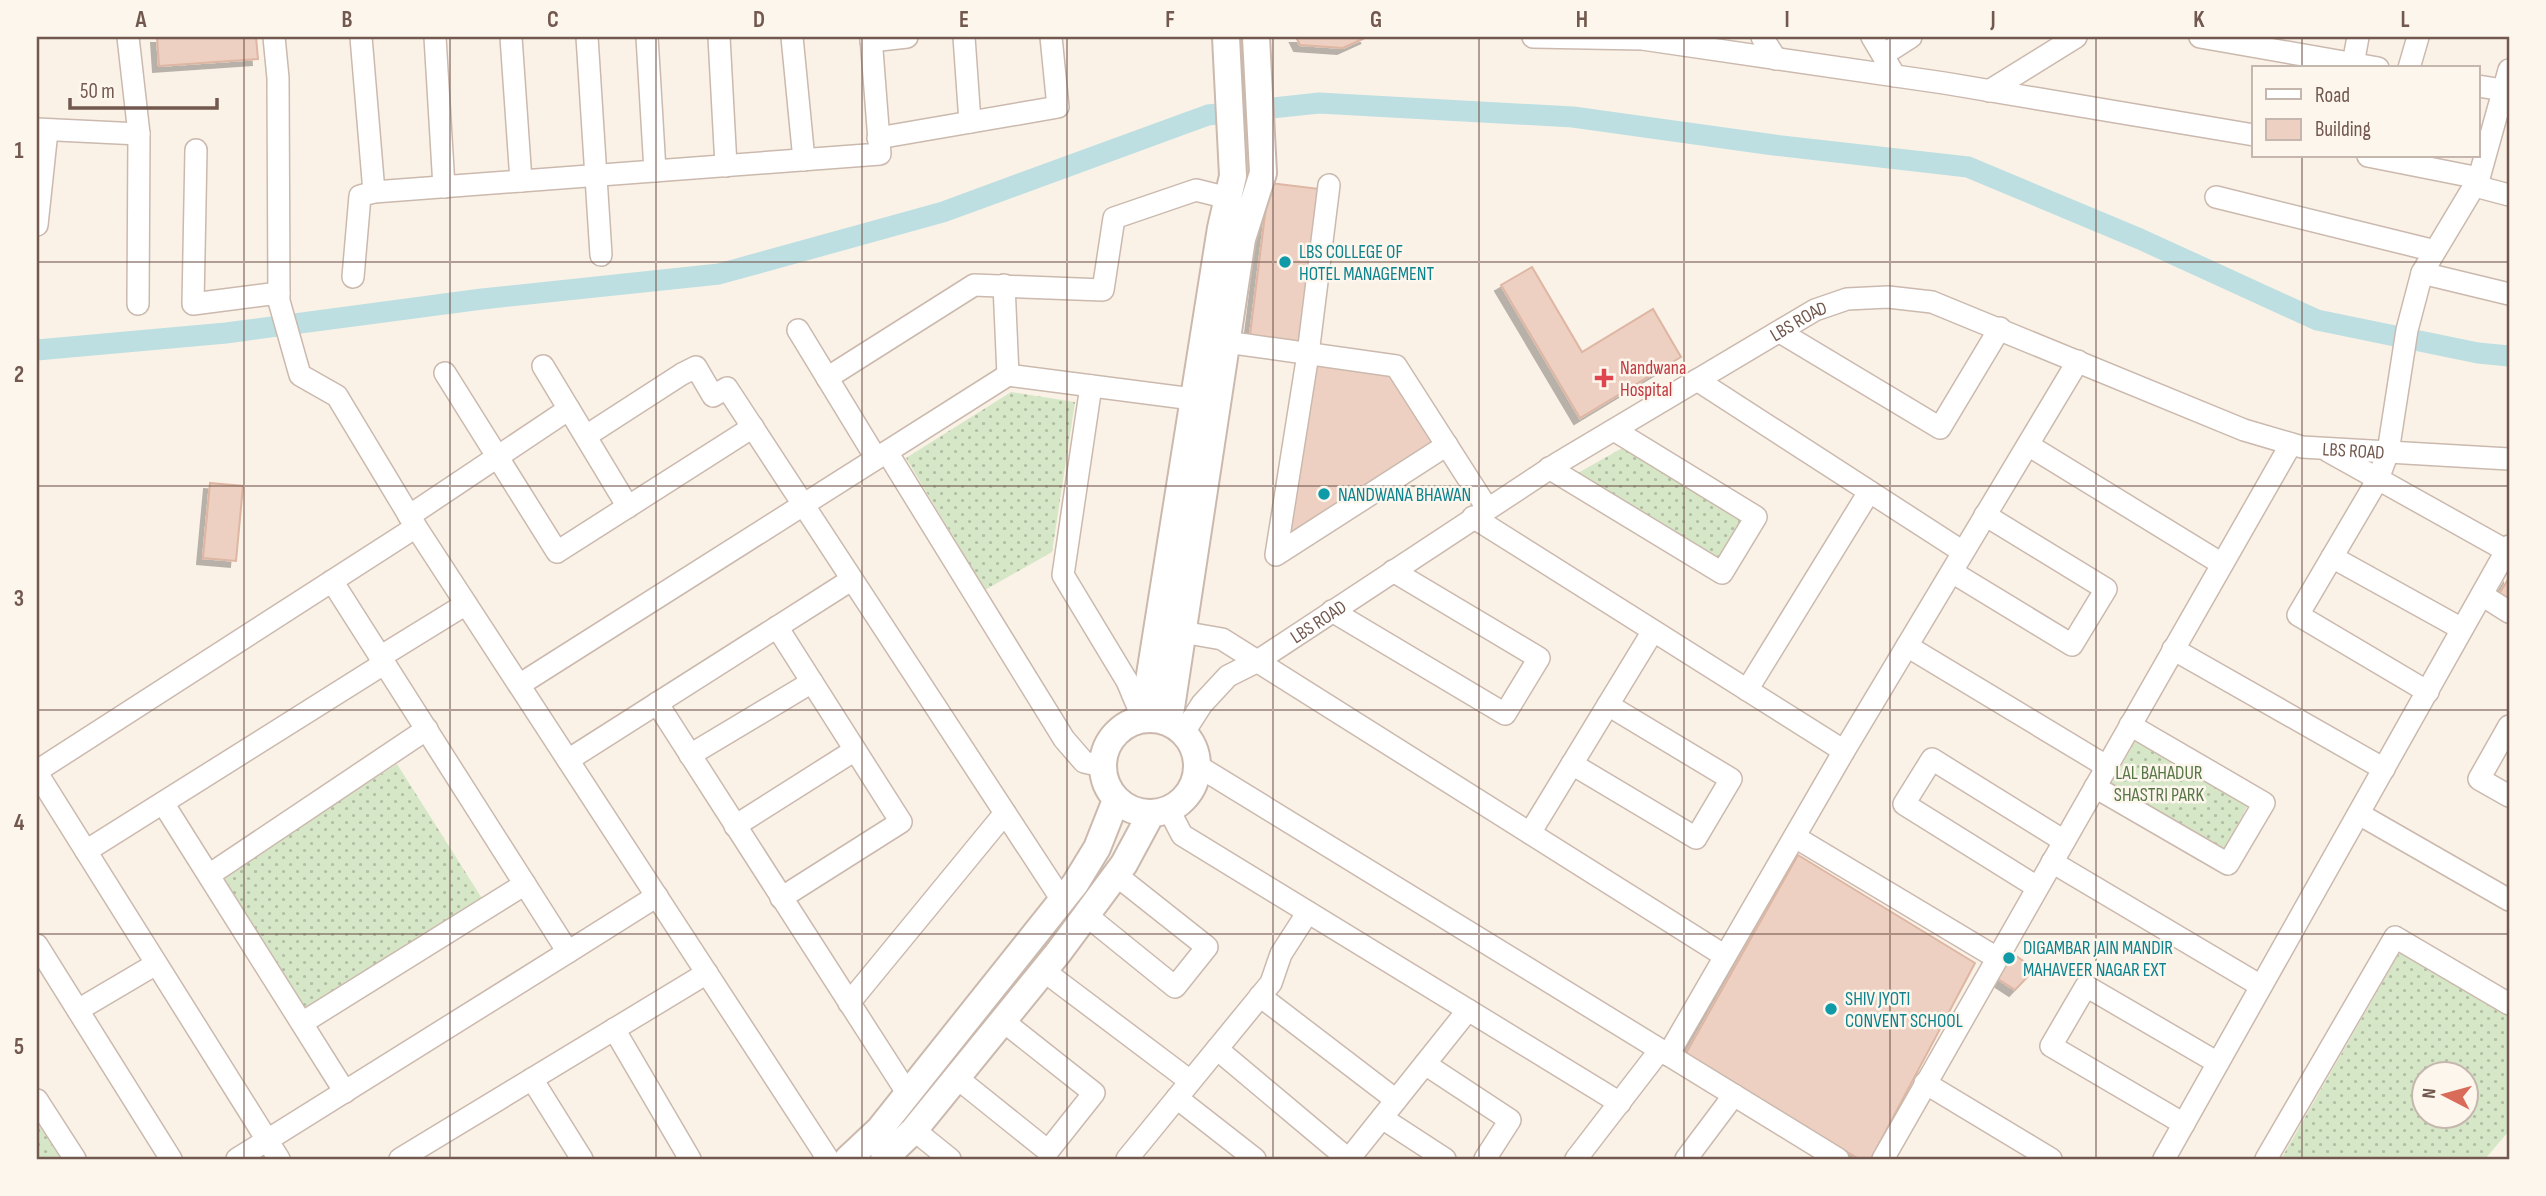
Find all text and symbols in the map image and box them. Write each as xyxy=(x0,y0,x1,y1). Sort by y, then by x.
text: A xyxy=(135,6,148,34)
text: B xyxy=(342,6,353,34)
text: C xyxy=(547,6,559,34)
text: D xyxy=(753,6,765,34)
text: E xyxy=(959,6,969,34)
text: F xyxy=(1165,6,1175,34)
text: G xyxy=(1370,6,1382,34)
text: H xyxy=(1576,6,1588,34)
text: I xyxy=(1784,6,1790,34)
text: J xyxy=(1989,6,1996,34)
text: K xyxy=(2193,6,2205,34)
text: L xyxy=(2400,6,2410,34)
scale bar xyxy=(70,66,217,110)
legend xyxy=(2252,66,2480,158)
text: 50 m xyxy=(80,79,115,104)
text: Road xyxy=(2315,83,2350,108)
text: Building xyxy=(2315,117,2371,142)
text: 1 xyxy=(14,137,24,165)
place label: LBS COLLEGE OF HOTEL MANAGEMENT xyxy=(1299,241,1435,286)
marker: LBS COLLEGE OF HOTEL MANAGEMENT xyxy=(1277,254,1293,270)
street label: LBS ROAD xyxy=(1766,297,1830,347)
place label: Nandwana Hospital xyxy=(1620,357,1686,402)
text: 2 xyxy=(14,361,24,389)
marker: Nandwana Hospital xyxy=(1594,368,1614,388)
street label: LBS ROAD xyxy=(2322,438,2385,465)
place label: NANDWANA BHAWAN xyxy=(1338,484,1471,507)
marker: NANDWANA BHAWAN xyxy=(1316,486,1332,502)
text: 3 xyxy=(14,585,24,613)
street label: LBS ROAD xyxy=(1287,596,1351,649)
park label: LAL BAHADUR SHASTRI PARK xyxy=(2114,762,2205,807)
text: 4 xyxy=(14,809,25,837)
place label: DIGAMBAR JAIN MANDIR MAHAVEER NAGAR EXT xyxy=(2023,937,2173,982)
marker: DIGAMBAR JAIN MANDIR MAHAVEER NAGAR EXT xyxy=(2001,950,2017,966)
place label: SHIV JYOTI CONVENT SCHOOL xyxy=(1845,988,1963,1033)
marker: SHIV JYOTI CONVENT SCHOOL xyxy=(1823,1001,1839,1017)
text: 5 xyxy=(14,1033,24,1061)
north arrow xyxy=(2410,1060,2480,1130)
text: N xyxy=(2418,1087,2442,1100)

